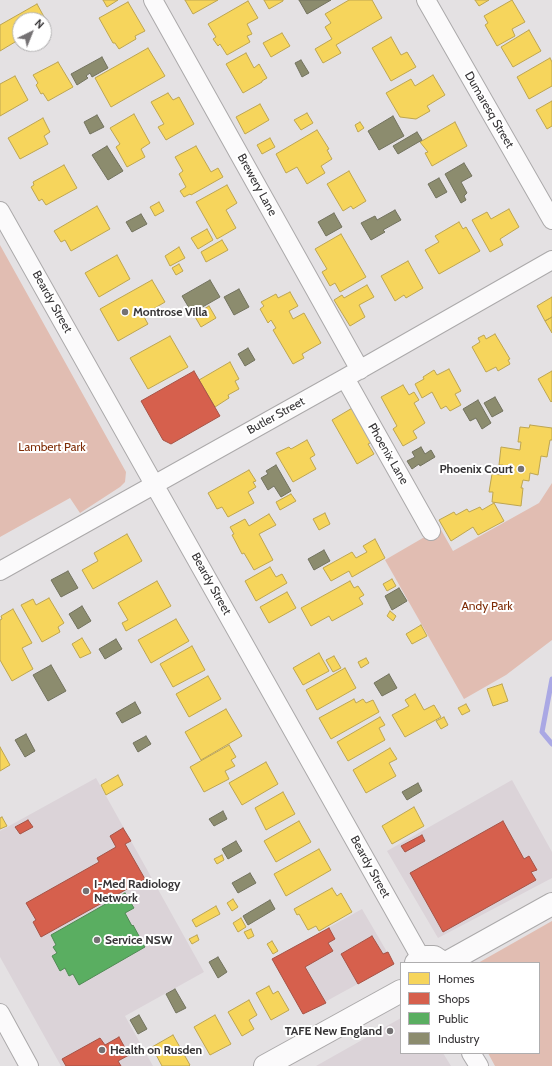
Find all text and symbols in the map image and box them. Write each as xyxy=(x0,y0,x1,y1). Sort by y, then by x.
north arrow xyxy=(12,12,52,52)
text: N xyxy=(32,16,47,32)
street label: Dumaresq Street xyxy=(461,69,517,151)
street label: Brewery Lane xyxy=(234,151,280,219)
street label: Beardy Street xyxy=(29,268,75,336)
place label: Montrose Villa xyxy=(133,305,208,319)
marker: Montrose Villa xyxy=(120,307,130,317)
street label: Butler Street xyxy=(245,394,307,438)
street label: Phoenix Lane xyxy=(365,421,411,487)
park label: Lambert Park xyxy=(18,440,86,454)
place label: Phoenix Court xyxy=(439,462,513,476)
marker: Phoenix Court xyxy=(516,464,526,474)
street label: Beardy Street xyxy=(188,550,234,618)
park label: Andy Park xyxy=(461,599,513,613)
street label: Beardy Street xyxy=(347,833,393,901)
place label: I-Med Radiology Network xyxy=(94,877,180,905)
marker: I-Med Radiology Network xyxy=(81,886,91,896)
place label: Service NSW xyxy=(105,933,172,947)
marker: Service NSW xyxy=(92,935,102,945)
legend xyxy=(400,962,540,1054)
text: Homes xyxy=(438,971,475,986)
text: Shops xyxy=(438,991,470,1006)
text: Public xyxy=(438,1011,469,1026)
place label: TAFE New England xyxy=(285,1024,382,1038)
marker: TAFE New England xyxy=(385,1026,395,1036)
text: Industry xyxy=(438,1031,479,1046)
place label: Health on Rusden xyxy=(110,1043,202,1057)
marker: Health on Rusden xyxy=(97,1045,107,1055)

